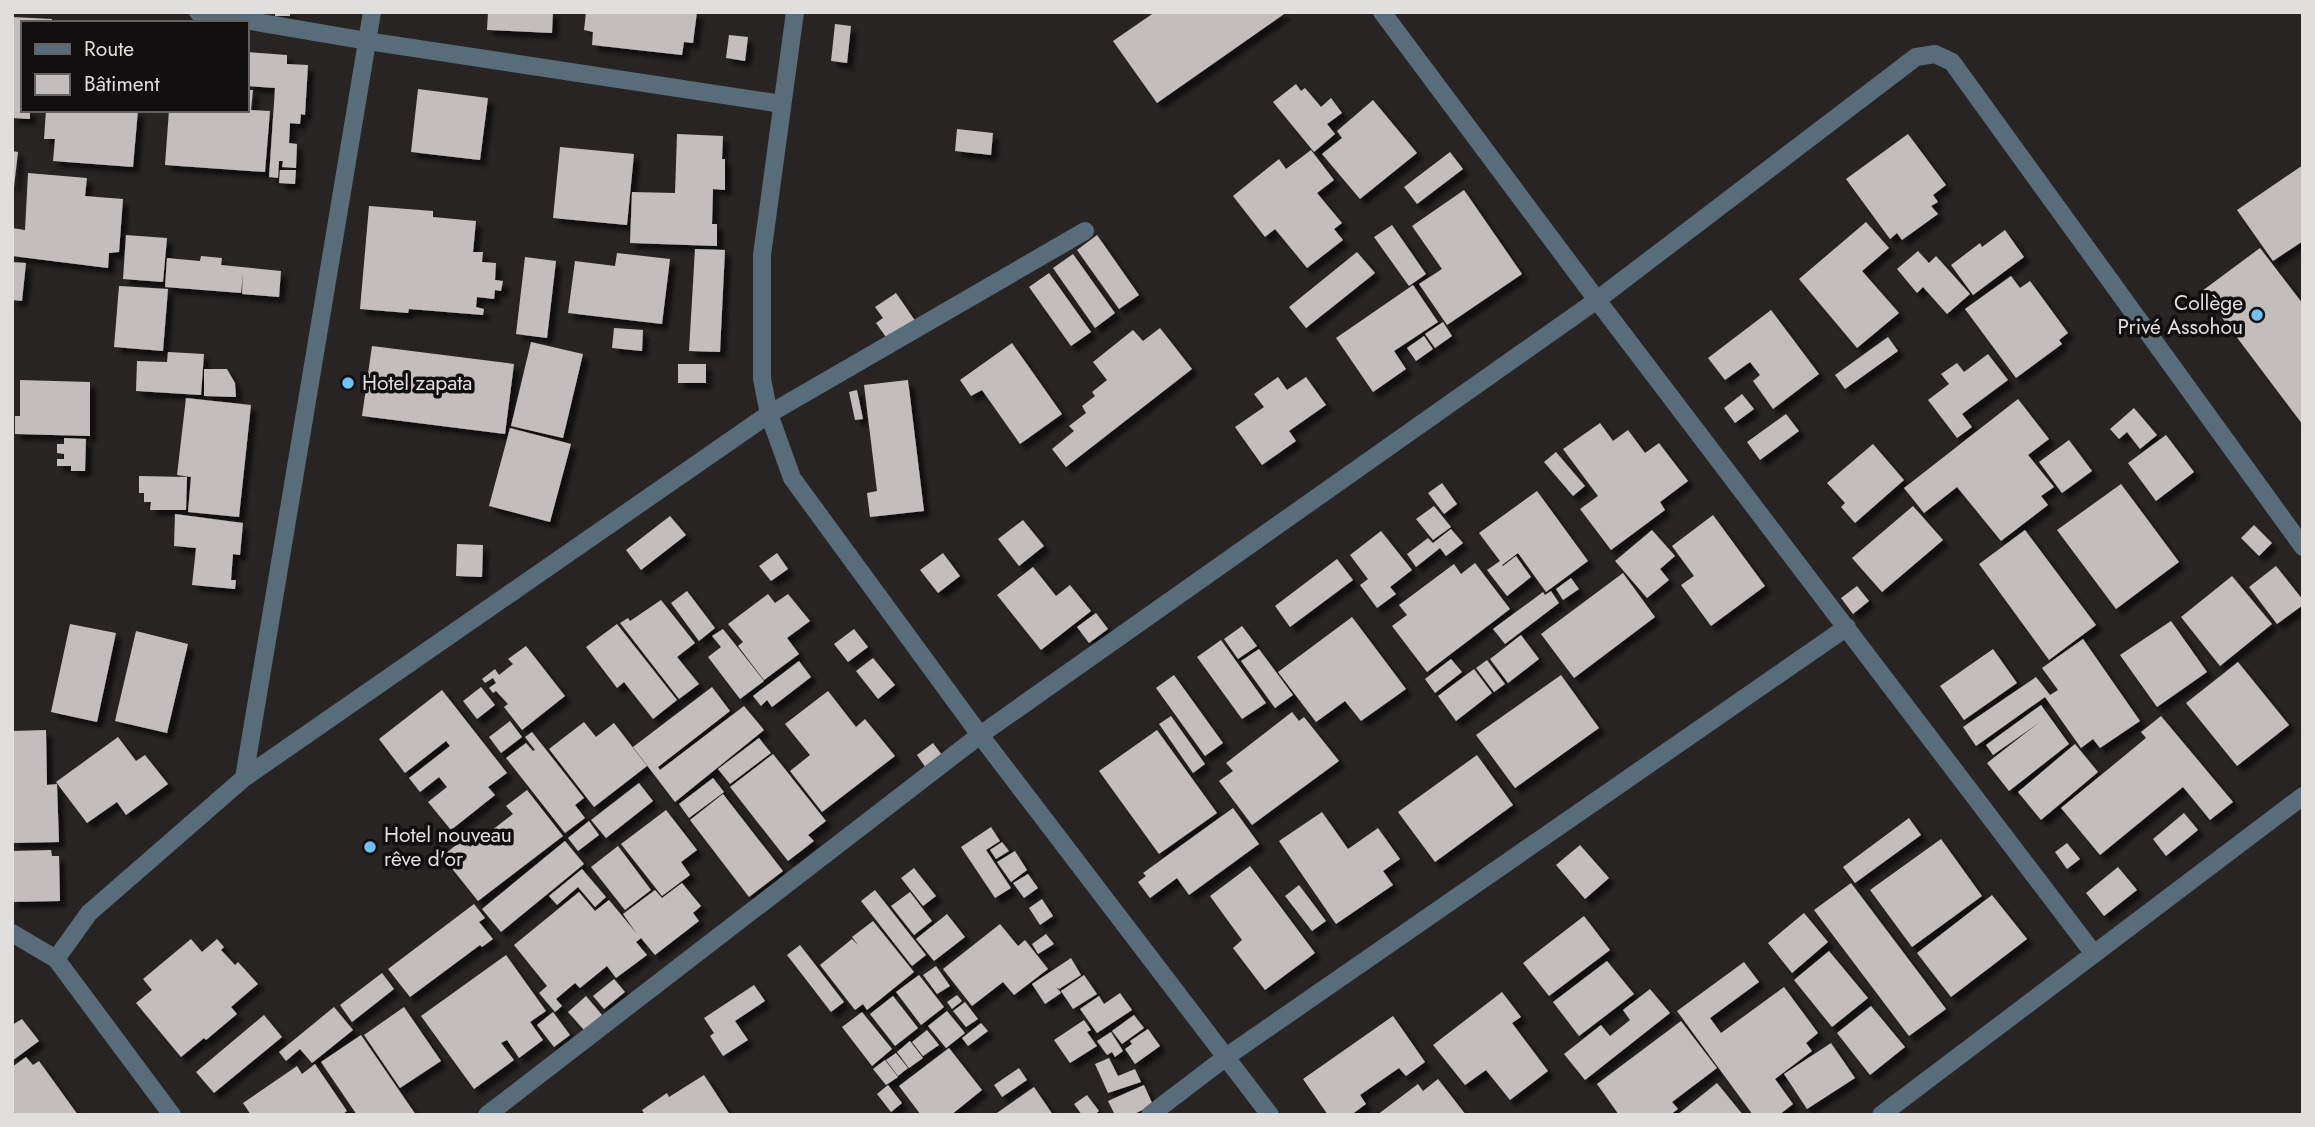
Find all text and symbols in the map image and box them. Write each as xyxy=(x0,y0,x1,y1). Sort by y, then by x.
legend xyxy=(21,21,248,112)
text: Route xyxy=(84,34,134,64)
text: Bâtiment xyxy=(84,69,160,99)
place label: Collège Privé Assohou xyxy=(2117,288,2243,342)
marker: Collège Privé Assohou xyxy=(2249,307,2265,323)
place label: Hotel zapata xyxy=(362,368,472,398)
marker: Hotel zapata xyxy=(340,375,356,391)
place label: Hotel nouveau rêve d'or xyxy=(384,820,512,874)
marker: Hotel nouveau rêve d'or xyxy=(362,839,378,855)

